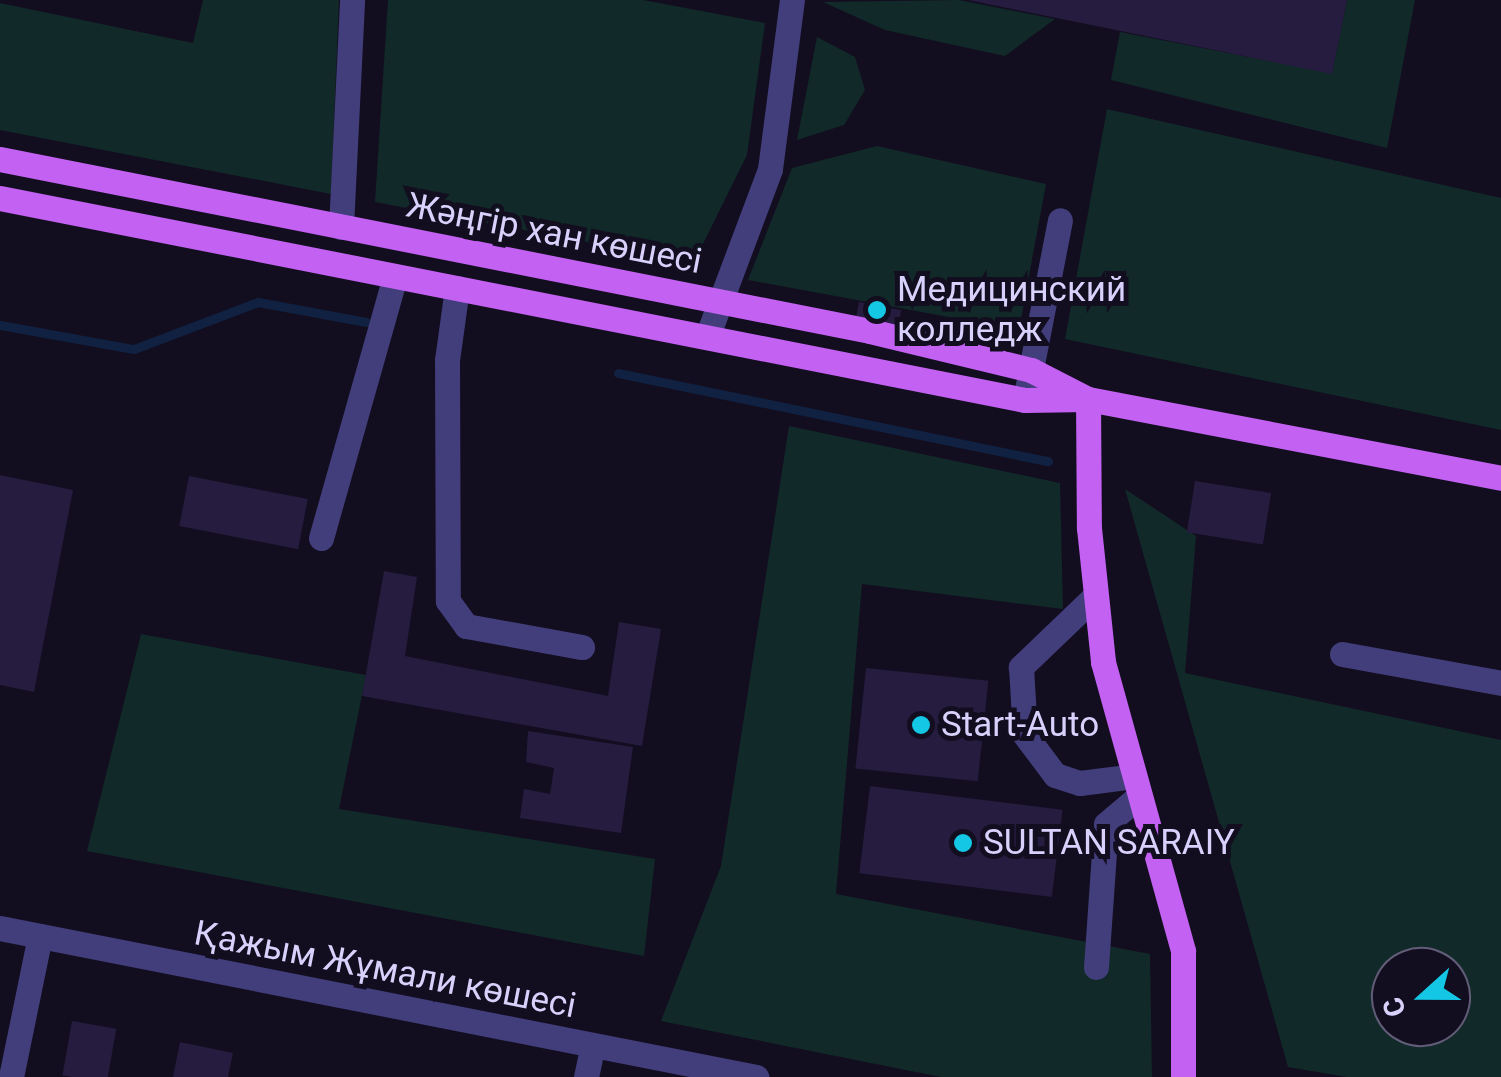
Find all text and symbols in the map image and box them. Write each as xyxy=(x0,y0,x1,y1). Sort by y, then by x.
street label: Жәңгір хан көшесі xyxy=(403,185,705,283)
place label: Медицинский колледж xyxy=(897,269,1126,351)
marker: Медицинский колледж xyxy=(866,299,888,321)
place label: Start-Auto xyxy=(941,704,1099,746)
marker: Start-Auto xyxy=(910,714,932,736)
place label: SULTAN SARAIY xyxy=(983,822,1235,864)
marker: SULTAN SARAIY xyxy=(952,832,974,854)
street label: Қажым Жұмали көшесі xyxy=(191,912,579,1028)
north arrow xyxy=(1371,947,1471,1047)
text: С xyxy=(1376,993,1413,1022)

